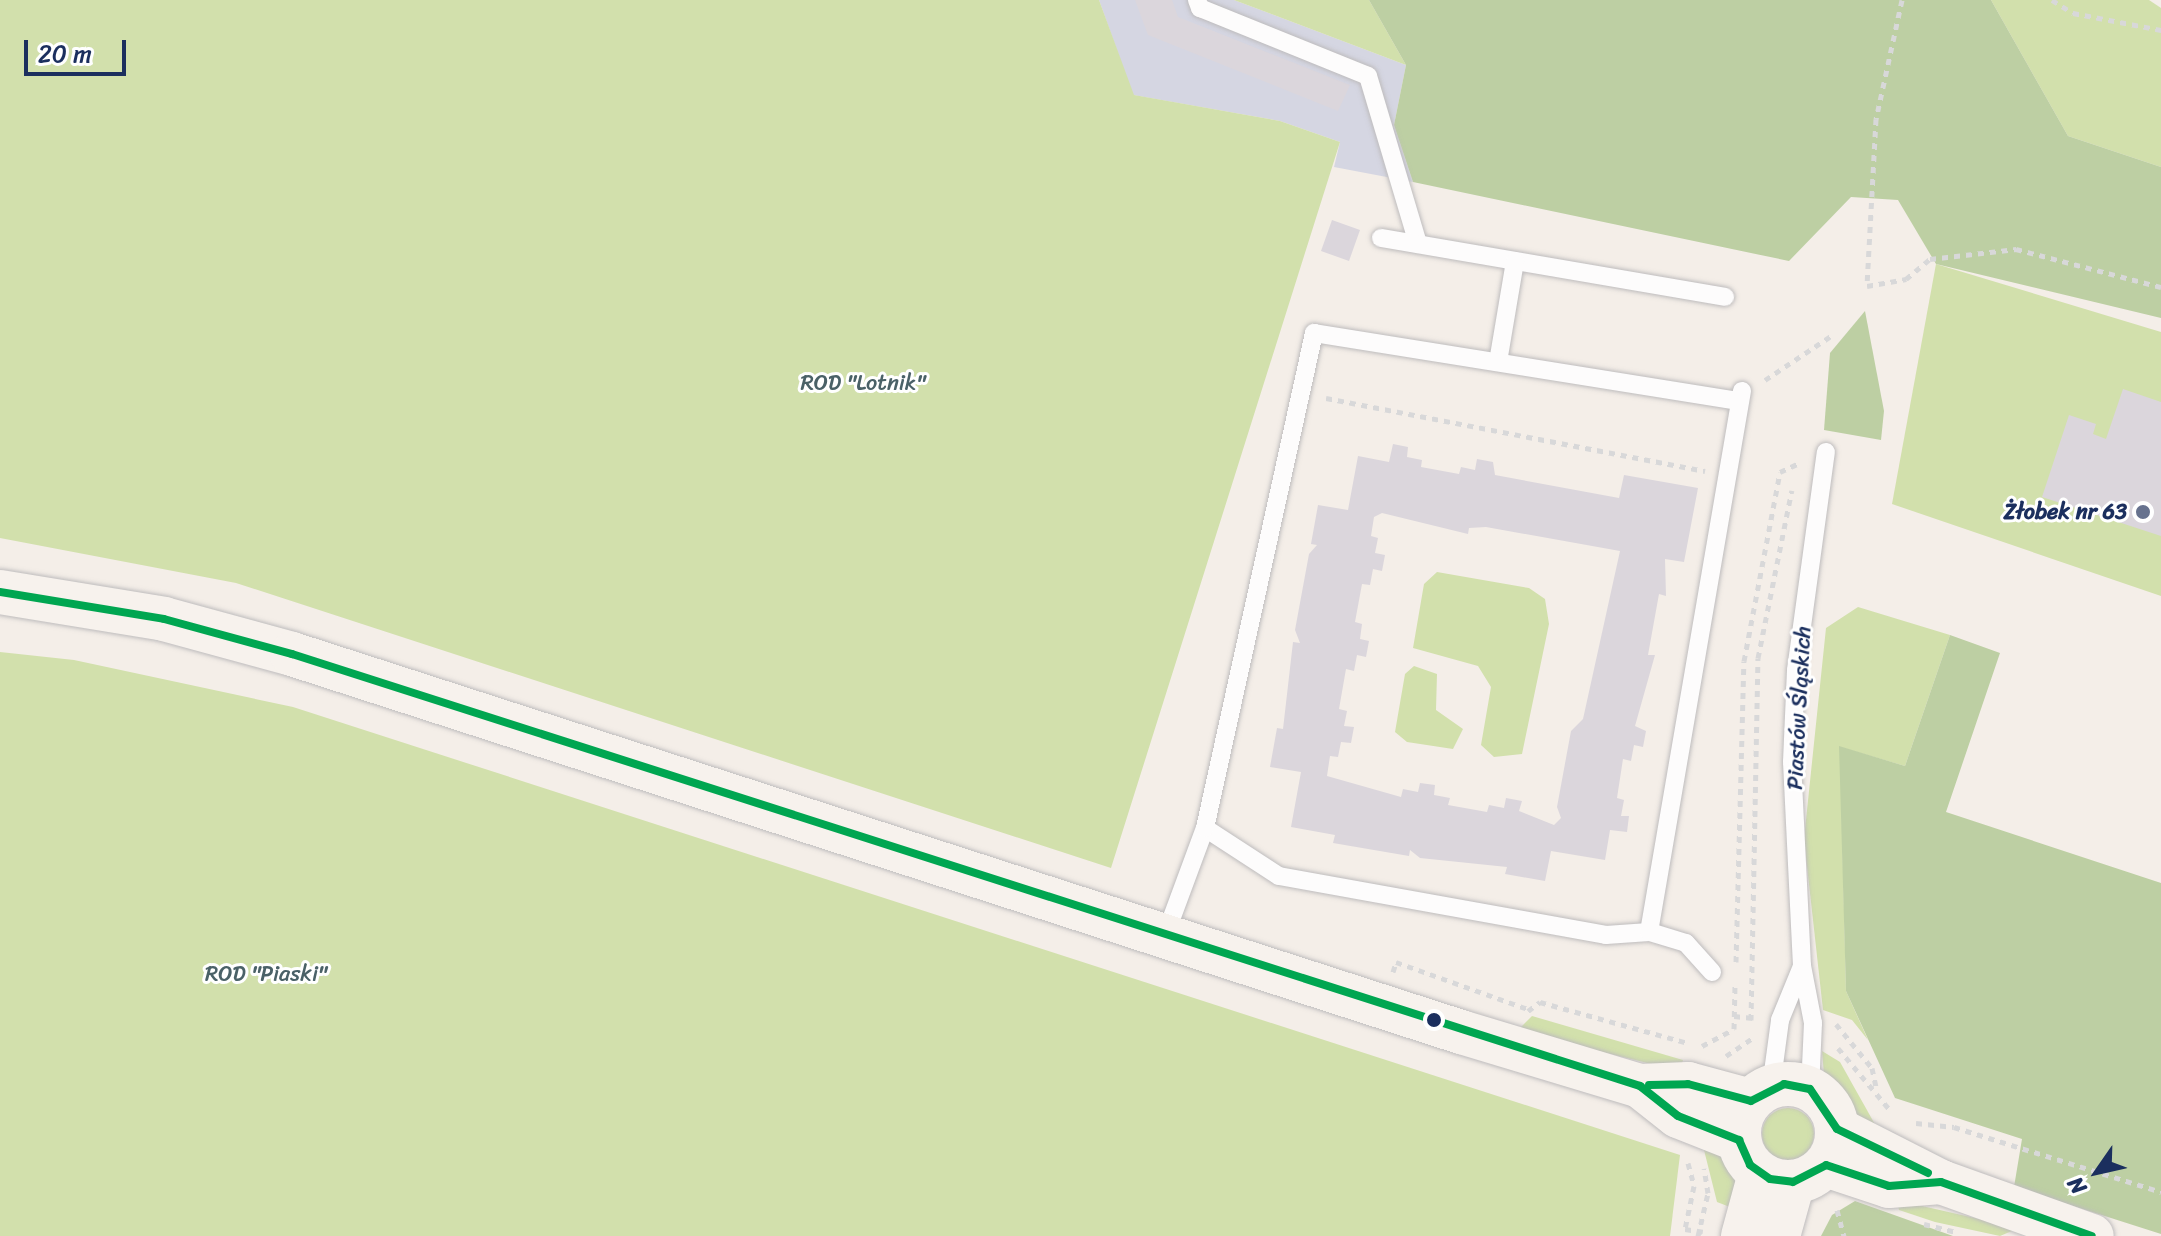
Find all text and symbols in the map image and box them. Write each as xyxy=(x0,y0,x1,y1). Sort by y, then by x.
scale bar xyxy=(28,24,130,74)
text: 20 m xyxy=(38,33,92,75)
park label: ROD "Lotnik" xyxy=(800,370,926,396)
place label: Żłobek nr 63 xyxy=(2004,499,2127,525)
marker: Żłobek nr 63 xyxy=(2134,503,2152,521)
street label: Piastów Śląskich xyxy=(1782,626,1816,790)
park label: ROD "Piaski" xyxy=(205,961,327,987)
unlabelled marker xyxy=(1426,1012,1442,1028)
north arrow xyxy=(2057,1132,2137,1212)
text: N xyxy=(2056,1168,2097,1203)

